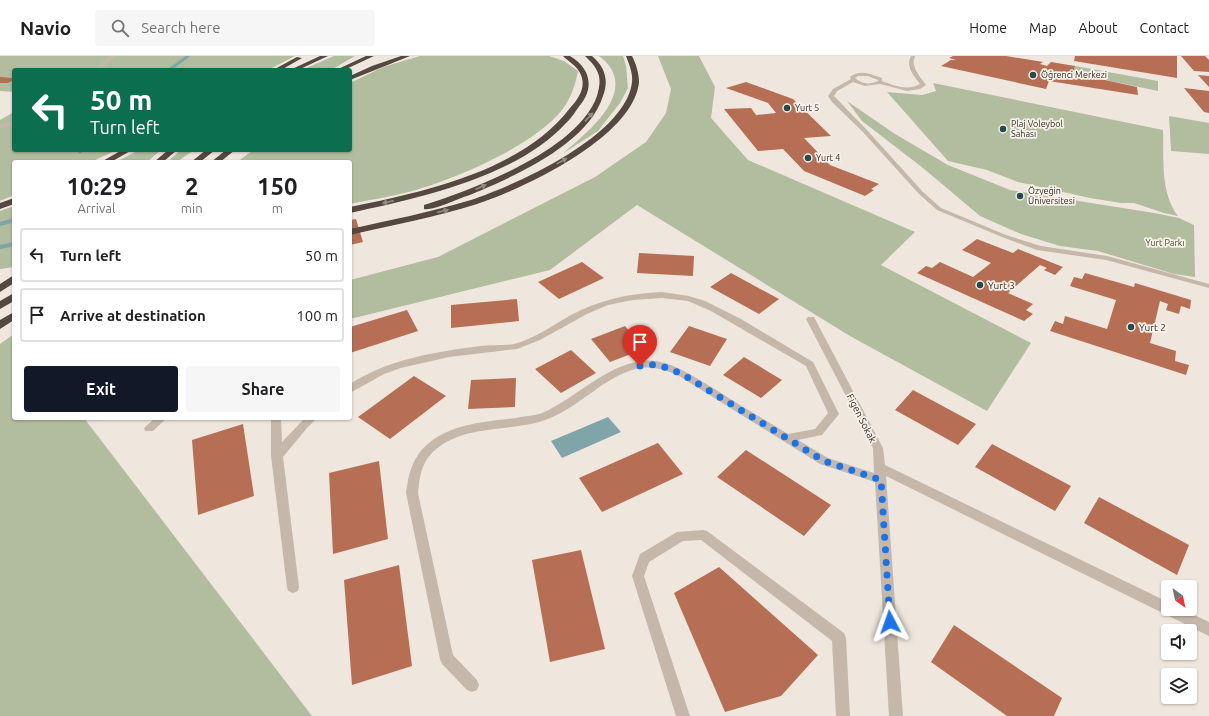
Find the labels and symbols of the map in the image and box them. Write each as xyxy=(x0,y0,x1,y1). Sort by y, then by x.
marker: Öğrenci Merkezi xyxy=(1028,70,1038,80)
place label: Öğrenci Merkezi xyxy=(1041,70,1107,80)
marker: Yurt 5 xyxy=(782,103,792,113)
place label: Yurt 5 xyxy=(795,103,819,113)
one-way arrow xyxy=(584,112,594,122)
place label: Plaj Voleybol Sahası xyxy=(1011,119,1063,139)
marker: Plaj Voleybol Sahası xyxy=(998,124,1008,134)
marker: Yurt 4 xyxy=(803,153,813,163)
place label: Yurt 4 xyxy=(816,153,840,163)
one-way arrow xyxy=(556,157,568,164)
one-way arrow xyxy=(475,184,487,190)
place label: Özyeğin Üniversitesi xyxy=(1028,186,1075,206)
marker: Özyeğin Üniversitesi xyxy=(1015,191,1025,201)
one-way arrow xyxy=(382,199,394,205)
one-way arrow xyxy=(436,207,449,213)
park label: Yurt Parkı xyxy=(1145,238,1185,248)
marker: Yurt 3 xyxy=(975,280,985,290)
place label: Yurt 3 xyxy=(988,280,1015,291)
marker: Yurt 2 xyxy=(1126,322,1136,332)
place label: Yurt 2 xyxy=(1139,322,1166,333)
pin xyxy=(623,325,657,366)
street label: Figen Sokak xyxy=(845,392,879,444)
north arrow xyxy=(1161,580,1197,616)
position arrow xyxy=(869,601,911,643)

